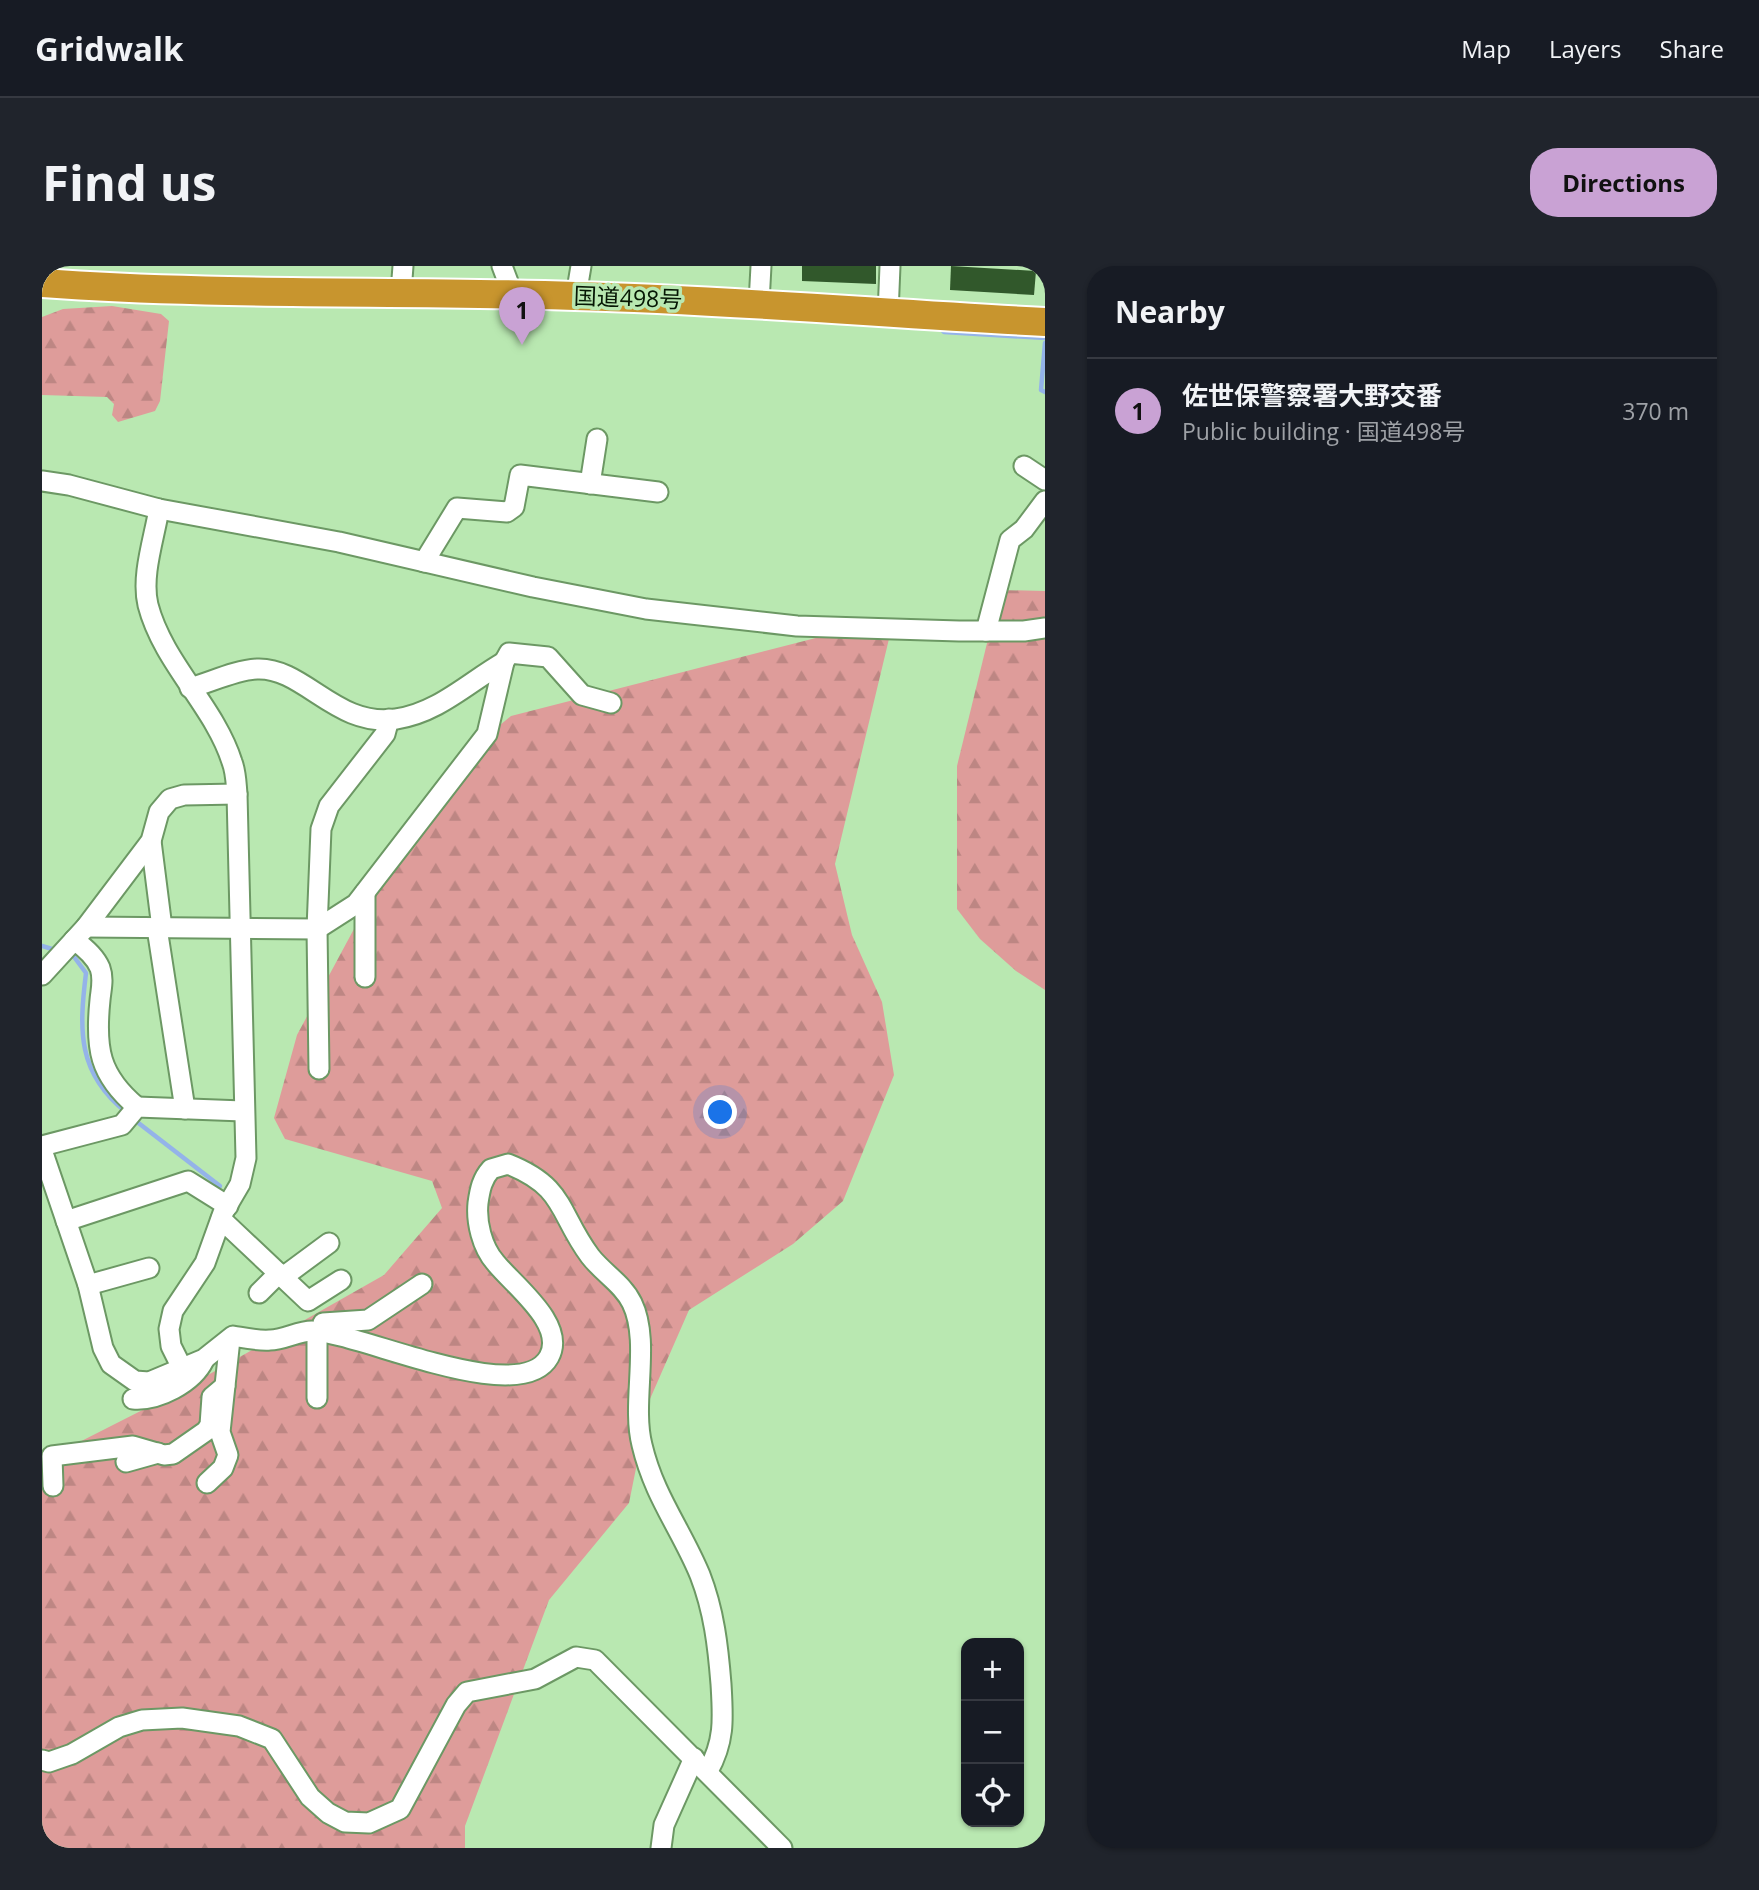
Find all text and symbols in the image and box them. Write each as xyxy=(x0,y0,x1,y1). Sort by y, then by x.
text: Gridwalk xyxy=(35,26,184,71)
text: Map xyxy=(1461,32,1511,65)
text: Layers xyxy=(1549,32,1622,65)
text: Share xyxy=(1660,32,1724,65)
button: Directions xyxy=(1530,148,1717,217)
text: Find us xyxy=(42,149,216,215)
street label: 国道498号 xyxy=(573,279,683,315)
pin: 1 xyxy=(499,287,545,345)
text: Nearby xyxy=(1115,291,1225,332)
text: 佐世保警察署大野交番 xyxy=(1182,377,1442,413)
text: 1 xyxy=(1131,395,1145,427)
text: 370 m xyxy=(1622,395,1689,427)
text: Public building · 国道498号 xyxy=(1182,415,1465,447)
your location xyxy=(703,1095,737,1129)
map controls xyxy=(961,1638,1024,1827)
button: + xyxy=(961,1638,1024,1701)
button: − xyxy=(961,1701,1024,1764)
button: locate xyxy=(961,1764,1024,1827)

